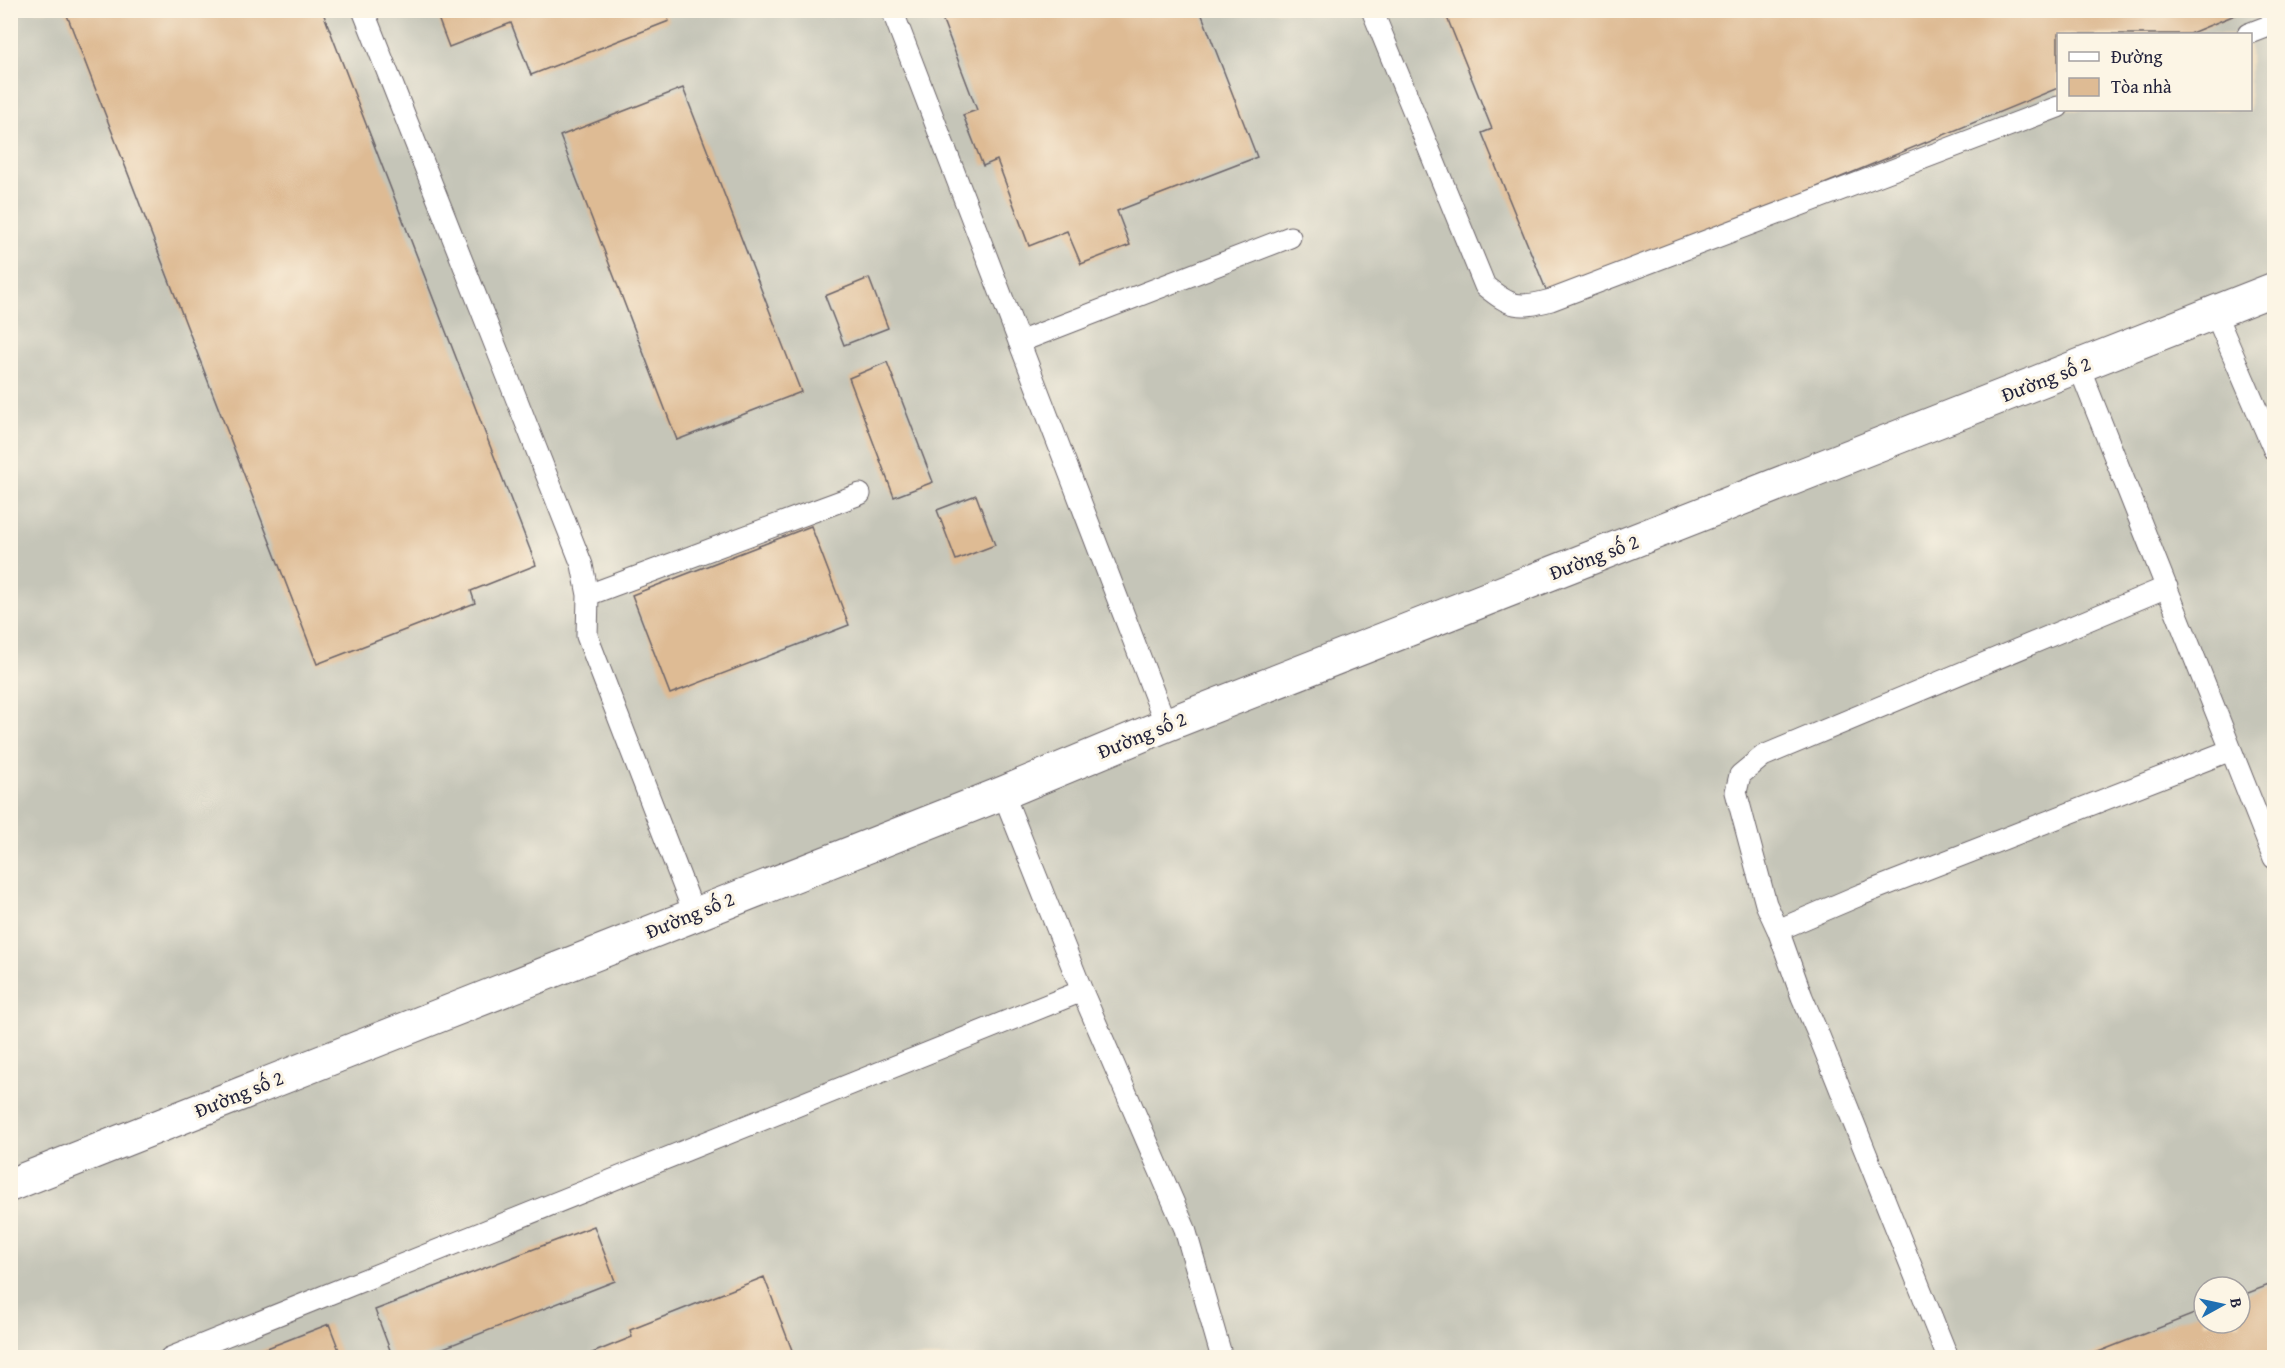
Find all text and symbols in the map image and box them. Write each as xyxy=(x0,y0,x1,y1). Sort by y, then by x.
legend xyxy=(2057,33,2252,111)
text: Đường xyxy=(2111,43,2162,70)
text: Tòa nhà xyxy=(2111,73,2172,100)
street label: Đường số 2 xyxy=(1997,348,2095,409)
street label: Đường số 2 xyxy=(1545,526,1643,587)
street label: Đường số 2 xyxy=(1093,704,1191,766)
street label: Đường số 2 xyxy=(641,884,739,946)
street label: Đường số 2 xyxy=(190,1063,288,1125)
north arrow xyxy=(2192,1275,2252,1335)
text: B xyxy=(2224,1296,2249,1310)

